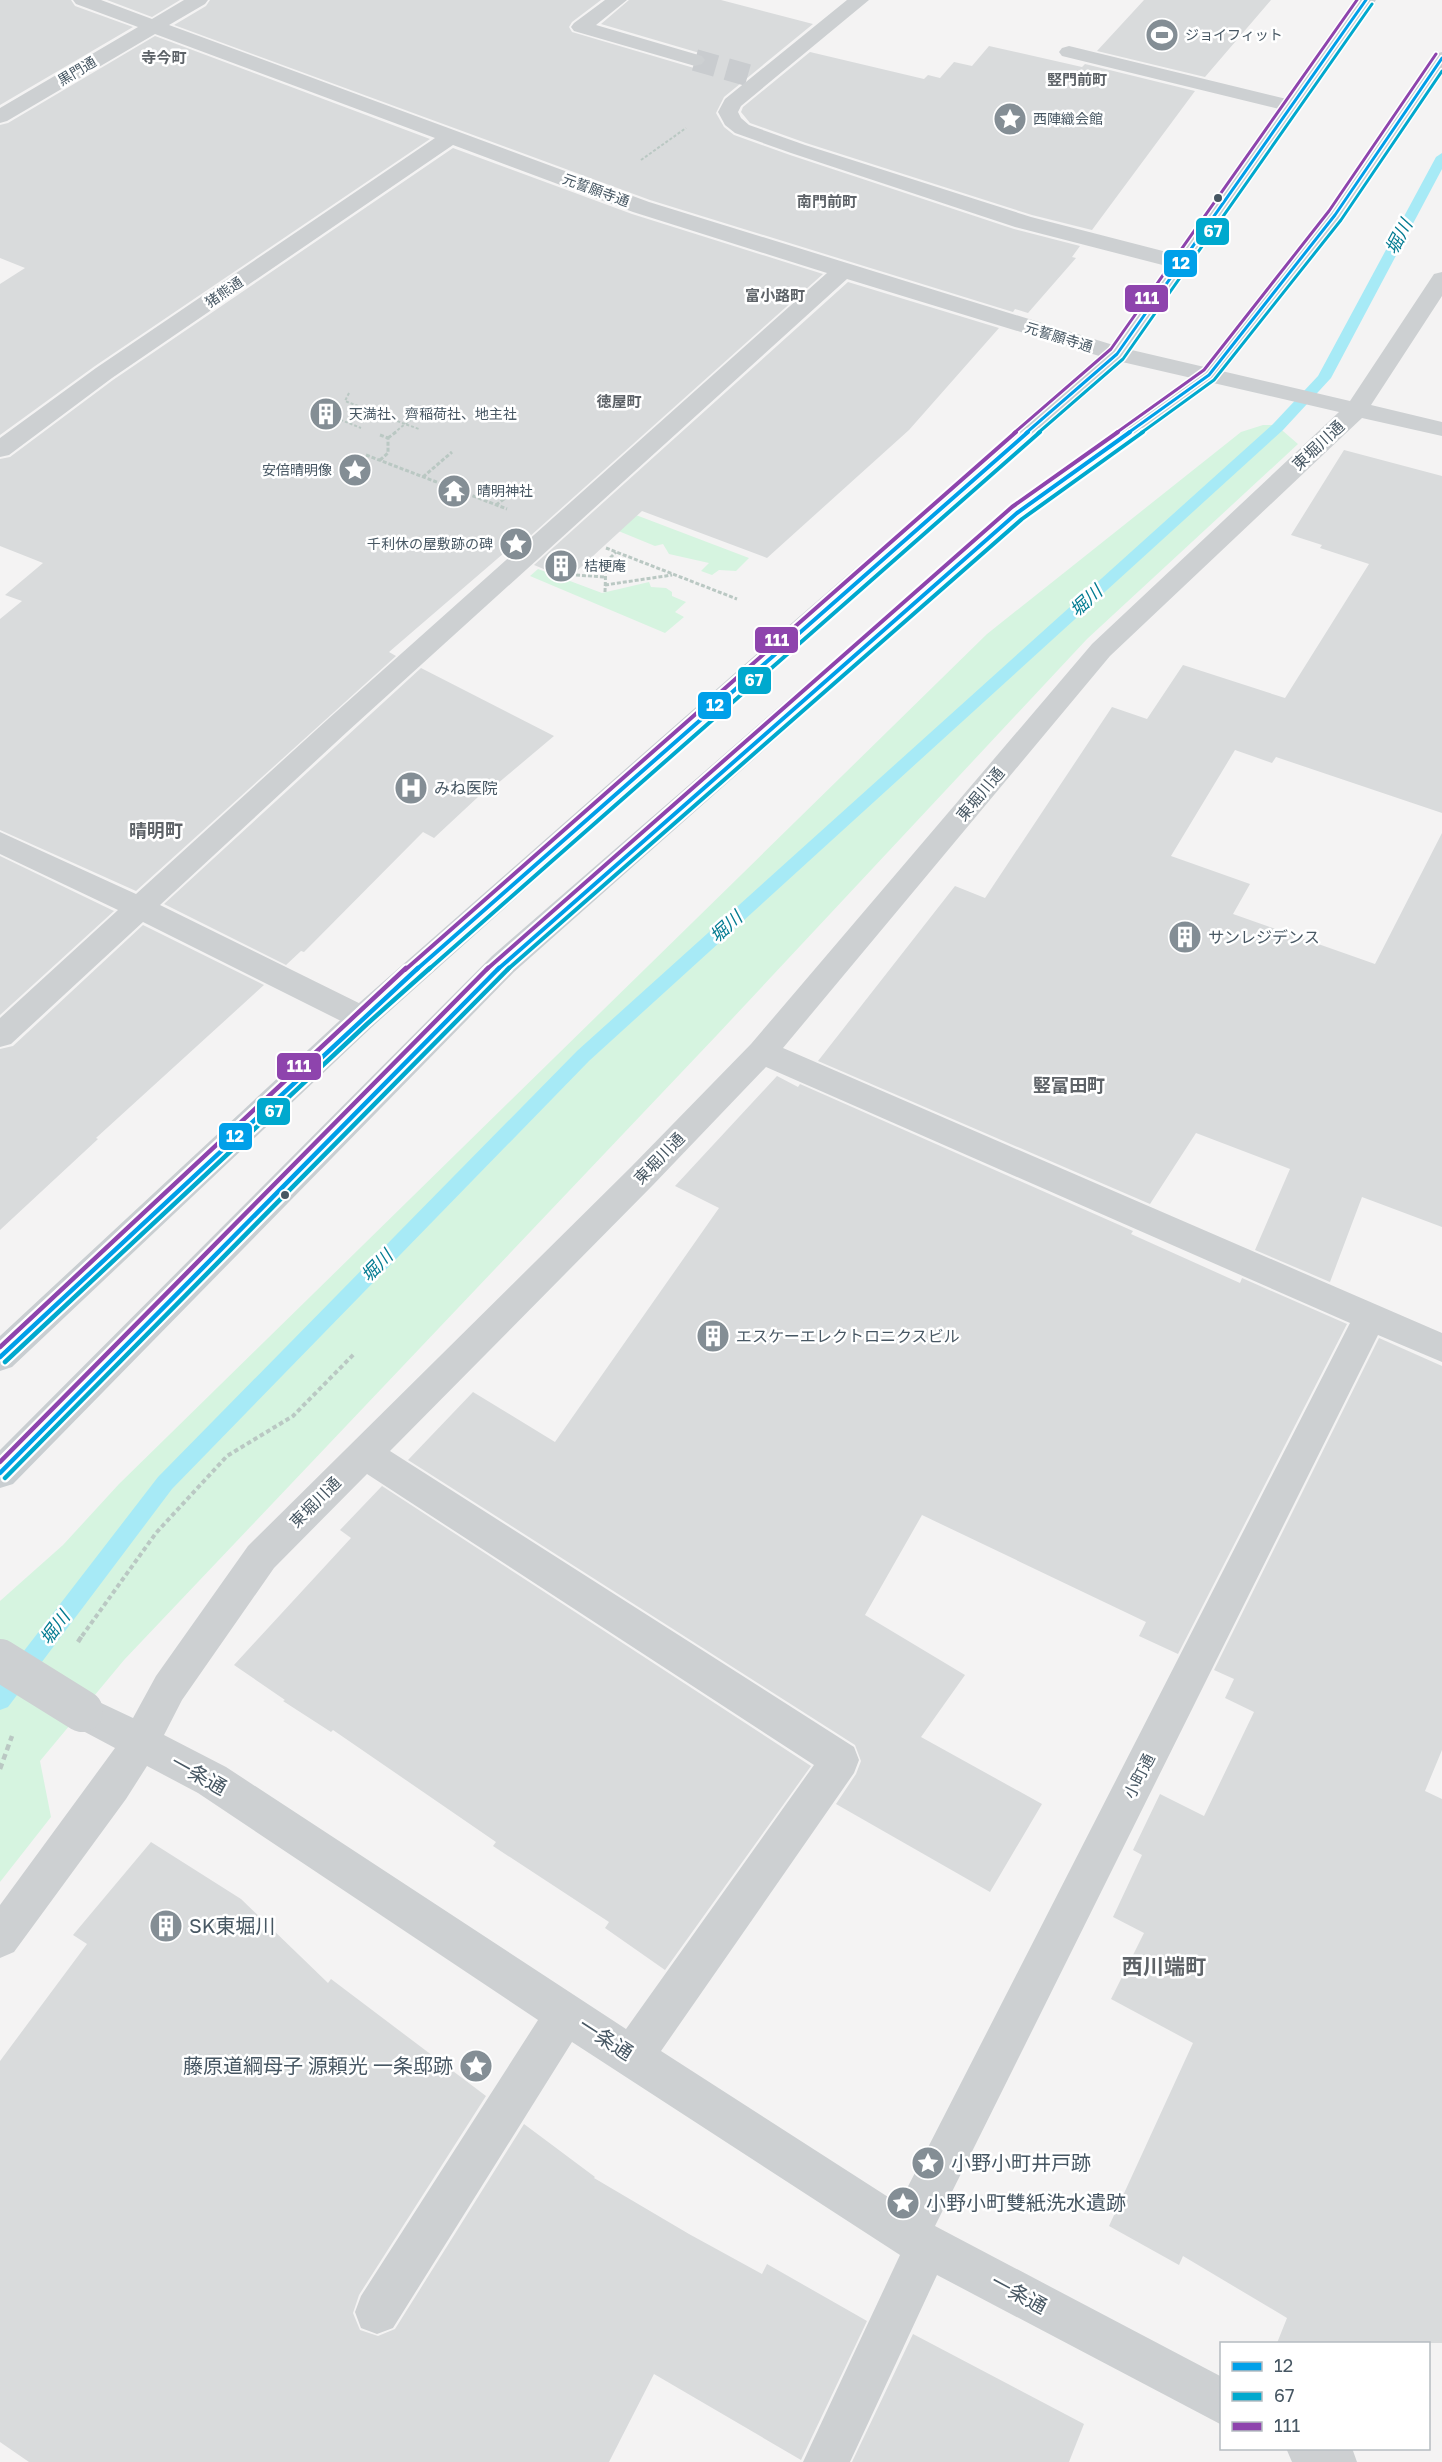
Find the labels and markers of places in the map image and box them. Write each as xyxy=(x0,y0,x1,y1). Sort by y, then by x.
sports icon: ジョイフィット xyxy=(1144,17,1180,53)
place label: ジョイフィット xyxy=(1185,26,1283,43)
place icon: 西陣織会館 xyxy=(992,101,1028,137)
place label: 西陣織会館 xyxy=(1033,110,1103,127)
unlabelled marker xyxy=(1212,192,1224,204)
building icon: 天満社、齊稲荷社、地主社 xyxy=(308,396,344,432)
place label: 天満社、齊稲荷社、地主社 xyxy=(349,405,517,422)
place icon: 安倍晴明像 xyxy=(337,452,373,488)
place label: 安倍晴明像 xyxy=(262,461,332,478)
temple icon: 晴明神社 xyxy=(436,473,472,509)
place label: 晴明神社 xyxy=(477,482,533,499)
place icon: 千利休の屋敷跡の碑 xyxy=(498,526,534,562)
place label: 千利休の屋敷跡の碑 xyxy=(367,535,493,552)
building icon: 桔梗庵 xyxy=(543,548,579,584)
place label: 桔梗庵 xyxy=(584,557,626,574)
hospital icon: みね医院 xyxy=(393,770,429,806)
place label: みね医院 xyxy=(434,778,498,798)
building icon: サンレジデンス xyxy=(1167,919,1203,955)
place label: サンレジデンス xyxy=(1208,927,1320,947)
unlabelled marker xyxy=(279,1189,291,1201)
building icon: エスケーエレクトロニクスビル xyxy=(695,1318,731,1354)
place label: エスケーエレクトロニクスビル xyxy=(736,1326,960,1346)
building icon: SK東堀川 xyxy=(148,1908,184,1944)
place label: SK東堀川 xyxy=(189,1913,276,1937)
place icon: 藤原道綱母子 源頼光 一条邸跡 xyxy=(458,2048,494,2084)
place label: 藤原道綱母子 源頼光 一条邸跡 xyxy=(183,2053,453,2077)
place icon: 小野小町井戸跡 xyxy=(910,2145,946,2181)
place label: 小野小町井戸跡 xyxy=(951,2150,1091,2174)
place icon: 小野小町雙紙洗水遺跡 xyxy=(885,2185,921,2221)
place label: 小野小町雙紙洗水遺跡 xyxy=(926,2190,1126,2214)

